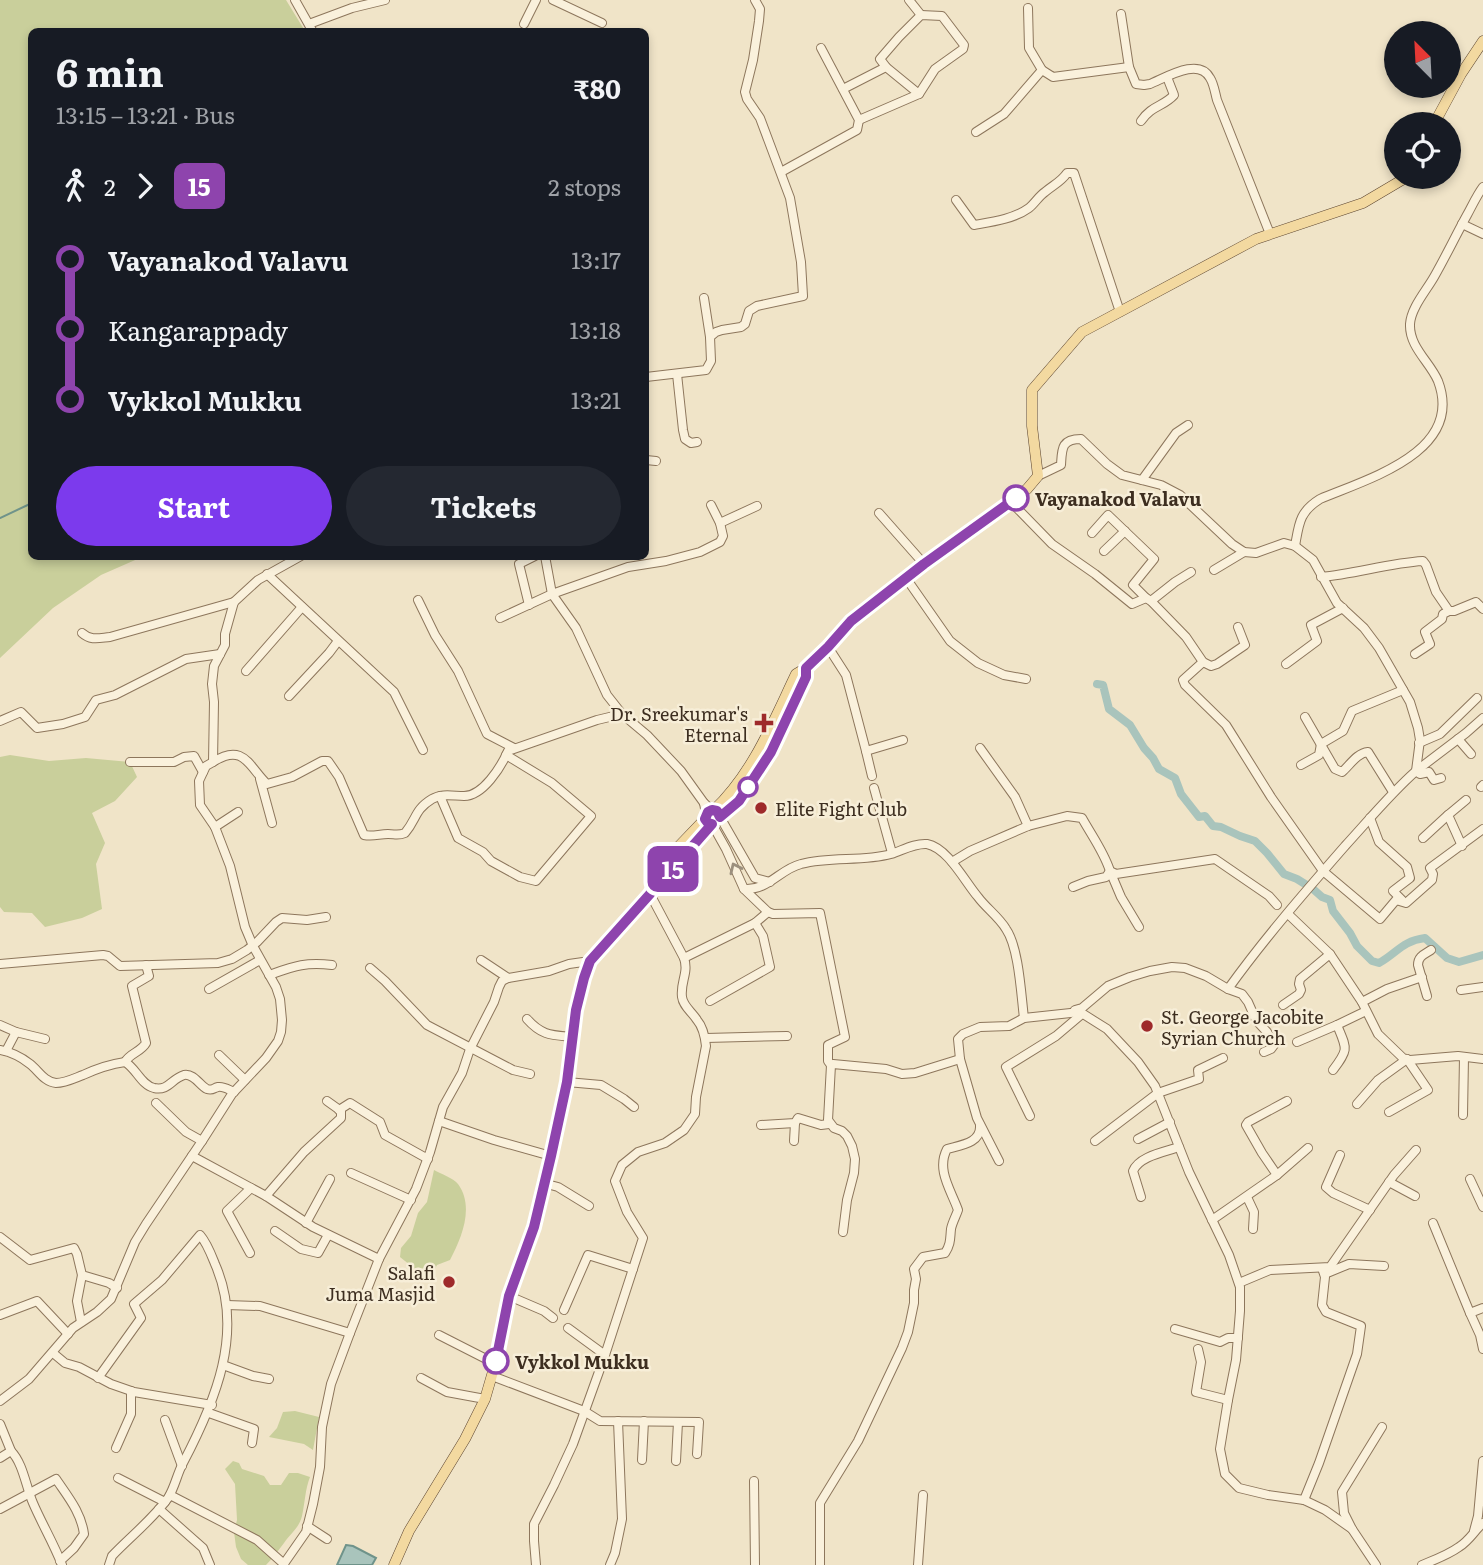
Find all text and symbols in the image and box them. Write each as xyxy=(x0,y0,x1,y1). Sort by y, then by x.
north arrow xyxy=(1384,21,1461,98)
map controls xyxy=(1384,21,1461,189)
text: 6 min xyxy=(56,42,164,99)
text: ₹80 xyxy=(574,68,621,107)
text: 13:15 – 13:21 · Bus xyxy=(56,97,235,131)
button: locate xyxy=(1384,112,1461,189)
icon: walk xyxy=(56,167,94,205)
icon: forward xyxy=(126,167,164,205)
text: 15 xyxy=(188,168,211,203)
text: 2 xyxy=(104,169,116,203)
text: 2 stops xyxy=(548,169,621,203)
text: Vayanakod Valavu xyxy=(108,240,348,279)
text: 13:17 xyxy=(571,242,621,276)
text: Kangarappady xyxy=(108,310,288,349)
text: 13:18 xyxy=(569,312,621,346)
text: Vykkol Mukku xyxy=(108,380,302,419)
text: 13:21 xyxy=(571,382,621,416)
button: Start xyxy=(56,466,332,546)
button: Tickets xyxy=(346,466,621,546)
marker: Vayanakod Valavu xyxy=(1003,485,1029,511)
place label: Vayanakod Valavu xyxy=(1035,485,1201,512)
place label: Dr. Sreekumar's Eternal xyxy=(610,700,748,748)
marker: Dr. Sreekumar's Eternal xyxy=(754,713,774,733)
unlabelled marker xyxy=(738,777,758,797)
place label: Elite Fight Club xyxy=(775,795,907,822)
marker: Elite Fight Club xyxy=(753,800,769,816)
line badge: 15 xyxy=(642,846,704,892)
text: 15 xyxy=(662,851,685,886)
one-way arrow xyxy=(729,863,743,875)
place label: St. George Jacobite Syrian Church xyxy=(1161,1003,1324,1051)
marker: St. George Jacobite Syrian Church xyxy=(1139,1018,1155,1034)
place label: Salafi Juma Masjid xyxy=(325,1259,435,1307)
marker: Salafi Juma Masjid xyxy=(441,1274,457,1290)
marker: Vykkol Mukku xyxy=(483,1348,509,1374)
place label: Vykkol Mukku xyxy=(515,1348,649,1375)

